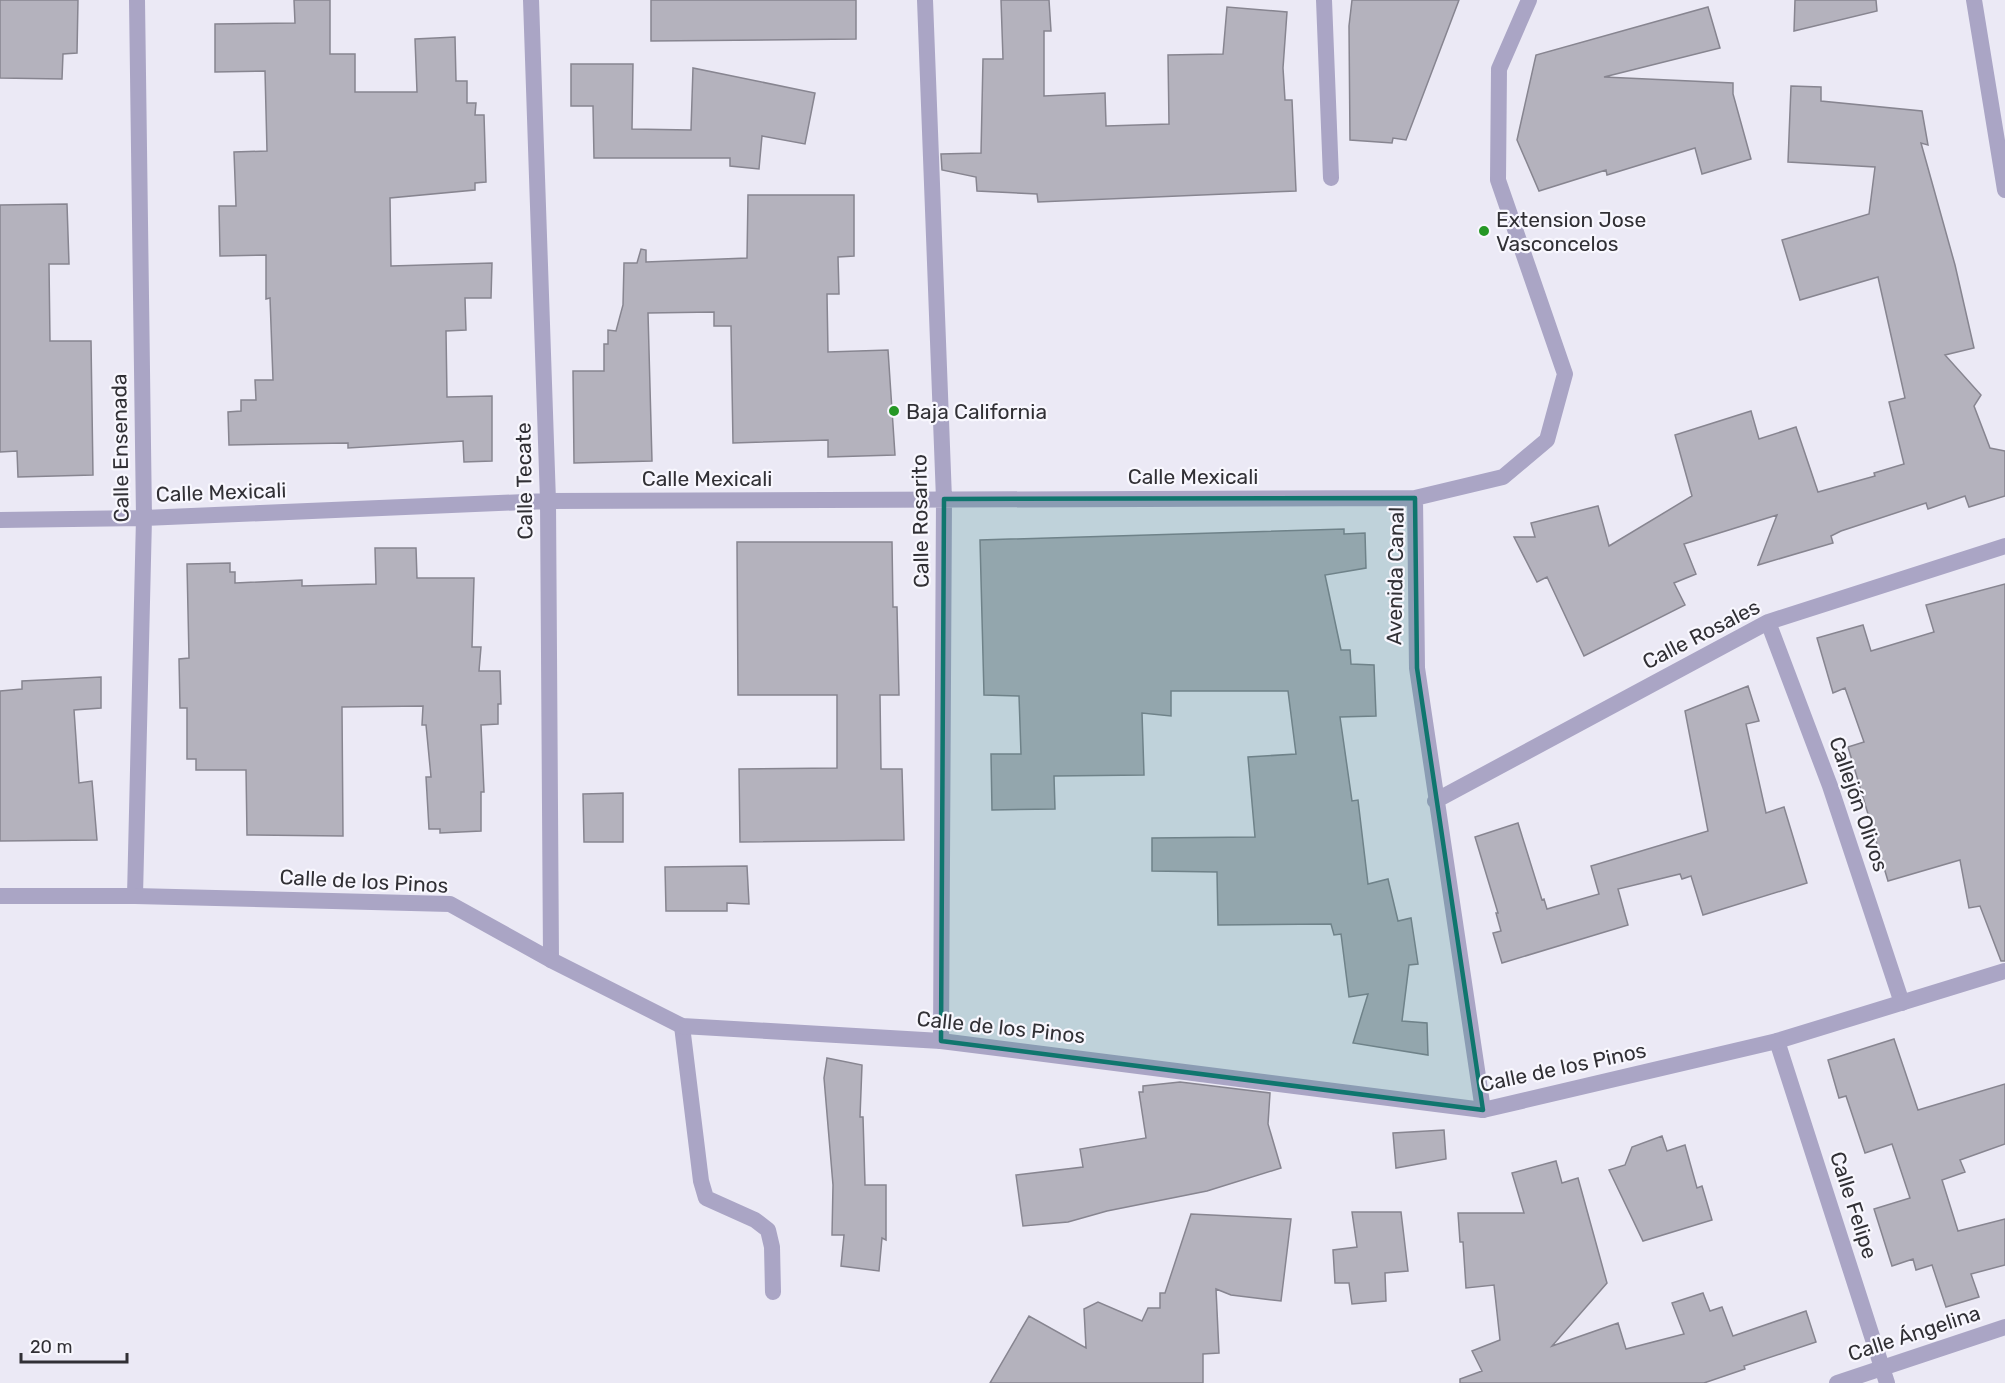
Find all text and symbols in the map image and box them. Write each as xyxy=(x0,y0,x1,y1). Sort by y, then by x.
place label: Extension Jose Vasconcelos xyxy=(1496,207,1646,256)
marker: Extension Jose Vasconcelos xyxy=(1477,224,1491,238)
street label: Calle Ensenada xyxy=(106,373,134,523)
place label: Baja California xyxy=(906,399,1047,424)
marker: Baja California xyxy=(887,404,901,418)
street label: Calle Tecate xyxy=(510,422,538,540)
street label: Calle Rosarito xyxy=(906,454,934,588)
street label: Calle Mexicali xyxy=(1128,464,1258,489)
street label: Calle Mexicali xyxy=(642,466,772,491)
street label: Calle Mexicali xyxy=(155,477,287,507)
street label: Avenida Canal xyxy=(1381,507,1409,645)
street label: Calle Rosales xyxy=(1638,594,1764,674)
street label: Callejón Olivos xyxy=(1824,733,1894,875)
street label: Calle de los Pinos xyxy=(279,864,449,898)
street label: Calle de los Pinos xyxy=(916,1006,1086,1048)
street label: Calle de los Pinos xyxy=(1478,1037,1648,1097)
street label: Calle Felipe xyxy=(1825,1148,1883,1262)
street label: Calle Ángelina xyxy=(1845,1300,1983,1366)
scale bar xyxy=(21,1326,128,1364)
text: 20 m xyxy=(30,1336,72,1358)

